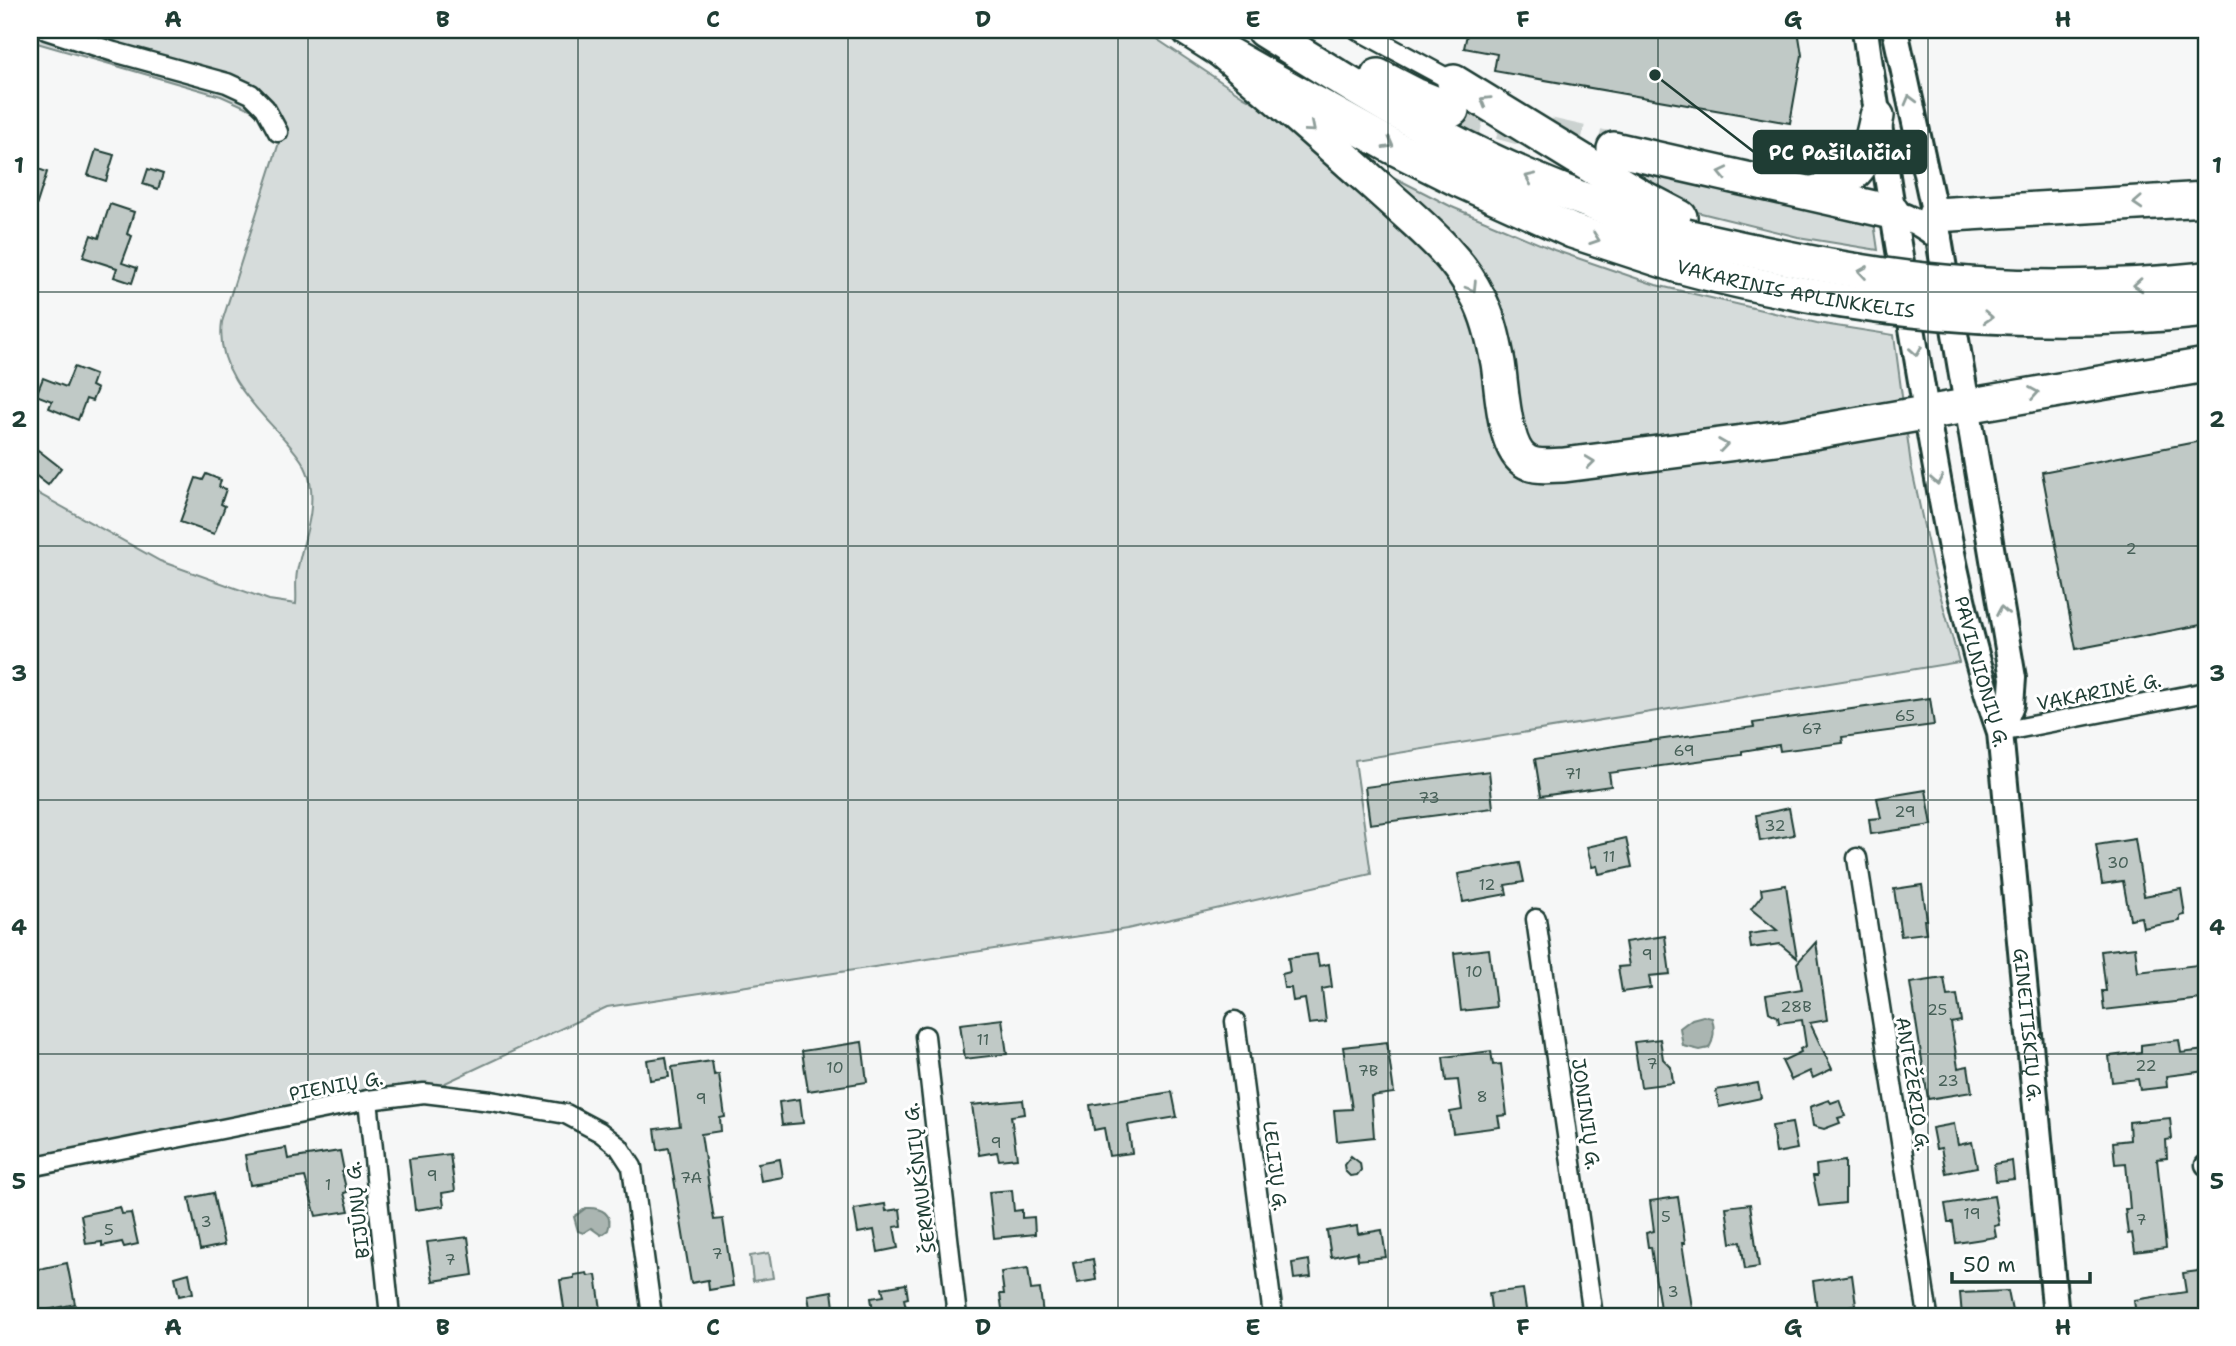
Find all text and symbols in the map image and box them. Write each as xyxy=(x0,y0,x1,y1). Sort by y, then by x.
text: A xyxy=(164,4,182,34)
text: B xyxy=(436,4,450,34)
text: C xyxy=(706,4,720,34)
text: D xyxy=(975,4,991,34)
text: E xyxy=(1245,4,1261,34)
text: F xyxy=(1516,4,1530,34)
text: G xyxy=(1784,4,1803,34)
text: H xyxy=(2055,4,2071,34)
one-way arrow xyxy=(1904,94,1918,106)
one-way arrow xyxy=(1479,96,1492,109)
one-way arrow xyxy=(1303,120,1316,132)
callout: PC Pašilaičiai xyxy=(1754,131,1926,173)
one-way arrow xyxy=(1382,136,1394,149)
text: PC Pašilaičiai xyxy=(1768,139,1912,167)
text: 1 xyxy=(14,150,24,180)
text: 1 xyxy=(2212,150,2222,180)
one-way arrow xyxy=(1717,167,1729,181)
one-way arrow xyxy=(1525,172,1537,186)
one-way arrow xyxy=(2132,195,2143,210)
one-way arrow xyxy=(1589,231,1601,245)
street label: VAKARINIS APLINKKELIS xyxy=(1674,253,1916,323)
one-way arrow xyxy=(1857,264,1868,279)
one-way arrow xyxy=(2132,277,2143,292)
one-way arrow xyxy=(1464,279,1477,292)
one-way arrow xyxy=(1982,310,1993,325)
one-way arrow xyxy=(1908,345,1923,357)
one-way arrow xyxy=(2029,386,2040,401)
text: 2 xyxy=(11,404,27,434)
text: 2 xyxy=(2209,404,2225,434)
one-way arrow xyxy=(1717,437,1728,452)
one-way arrow xyxy=(1585,454,1596,469)
one-way arrow xyxy=(1929,474,1944,486)
house number: 2 xyxy=(2125,538,2137,559)
street label: PAVILNIONIŲ G. xyxy=(1949,594,2014,749)
one-way arrow xyxy=(1995,605,2010,617)
text: 3 xyxy=(11,658,27,688)
text: 3 xyxy=(2209,658,2225,688)
street label: VAKARINĖ G. xyxy=(2035,668,2163,716)
house number: 65 xyxy=(1895,705,1915,726)
house number: 67 xyxy=(1802,718,1822,739)
house number: 69 xyxy=(1673,740,1695,761)
house number: 71 xyxy=(1564,763,1582,784)
house number: 73 xyxy=(1418,787,1440,808)
house number: 29 xyxy=(1894,801,1916,822)
house number: 32 xyxy=(1764,815,1786,836)
house number: 11 xyxy=(1603,846,1615,867)
house number: 30 xyxy=(2107,852,2129,873)
house number: 12 xyxy=(1478,874,1496,895)
text: 4 xyxy=(11,912,27,942)
text: 4 xyxy=(2209,912,2225,942)
house number: 9 xyxy=(1641,944,1653,965)
street label: GINEITIŠKIŲ G. xyxy=(2008,947,2048,1103)
house number: 10 xyxy=(1465,961,1483,982)
house number: 28B xyxy=(1780,996,1812,1017)
house number: 25 xyxy=(1927,999,1947,1020)
street label: ANTEŽERIO G. xyxy=(1890,1015,1937,1153)
house number: 11 xyxy=(977,1029,989,1050)
house number: 7 xyxy=(1646,1053,1658,1074)
house number: 22 xyxy=(2135,1055,2157,1076)
house number: 10 xyxy=(826,1057,844,1078)
street label: JONINIŲ G. xyxy=(1566,1057,1606,1171)
house number: 7B xyxy=(1358,1060,1378,1081)
street label: PIENIŲ G. xyxy=(287,1065,385,1107)
house number: 23 xyxy=(1937,1070,1959,1091)
house number: 8 xyxy=(1476,1086,1488,1107)
house number: 9 xyxy=(695,1088,707,1109)
street label: ŠERMUKŠNIŲ G. xyxy=(897,1101,942,1255)
street label: LELIJŲ G. xyxy=(1257,1119,1293,1213)
house number: 9 xyxy=(990,1132,1002,1153)
street label: BIJŪNŲ G. xyxy=(340,1160,376,1260)
house number: 9 xyxy=(426,1165,438,1186)
text: 5 xyxy=(12,1166,26,1196)
text: 5 xyxy=(2210,1166,2224,1196)
house number: 7A xyxy=(680,1167,702,1188)
house number: 1 xyxy=(325,1174,331,1195)
house number: 19 xyxy=(1963,1203,1981,1224)
house number: 5 xyxy=(1661,1206,1671,1227)
house number: 7 xyxy=(2135,1209,2147,1230)
house number: 3 xyxy=(200,1211,212,1232)
house number: 5 xyxy=(104,1219,114,1240)
scale bar xyxy=(1952,1241,2091,1285)
house number: 7 xyxy=(711,1243,723,1264)
house number: 7 xyxy=(444,1249,456,1270)
text: 50 m xyxy=(1963,1251,2016,1279)
house number: 3 xyxy=(1667,1281,1679,1302)
text: A xyxy=(164,1312,182,1342)
text: B xyxy=(436,1312,450,1342)
text: C xyxy=(706,1312,720,1342)
text: D xyxy=(975,1312,991,1342)
text: E xyxy=(1245,1312,1261,1342)
text: F xyxy=(1516,1312,1530,1342)
text: G xyxy=(1784,1312,1803,1342)
text: H xyxy=(2055,1312,2071,1342)

